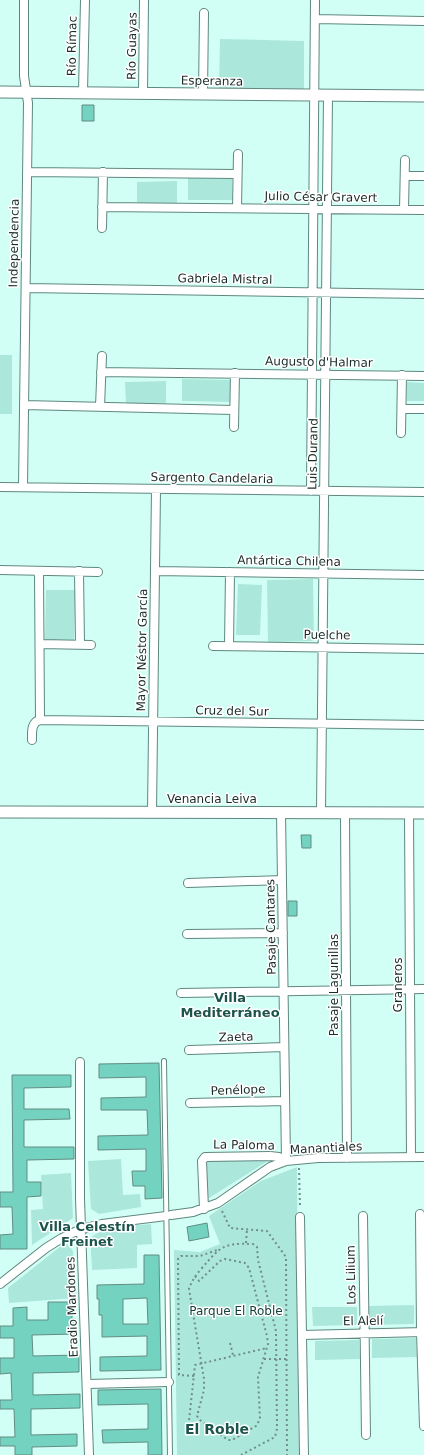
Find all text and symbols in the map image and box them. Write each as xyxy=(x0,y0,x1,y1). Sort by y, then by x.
street label: Río Guayas xyxy=(124,12,140,80)
street label: Río Rímac xyxy=(64,16,80,76)
street label: Esperanza xyxy=(181,73,243,89)
street label: Julio César Gravert xyxy=(263,189,378,205)
street label: Independencia xyxy=(6,199,22,287)
street label: Gabriela Mistral xyxy=(178,271,272,287)
street label: Augusto d'Halmar xyxy=(265,354,373,370)
street label: Luis Durand xyxy=(305,418,321,490)
street label: Sargento Candelaria xyxy=(150,470,274,486)
street label: Antártica Chilena xyxy=(237,553,341,569)
street label: Mayor Néstor García xyxy=(134,588,150,712)
street label: Puelche xyxy=(303,628,351,642)
street label: Cruz del Sur xyxy=(195,703,269,719)
street label: Venancia Leiva xyxy=(167,792,257,806)
street label: Pasaje Cantares xyxy=(263,879,279,975)
street label: Pasaje Lagunillas xyxy=(327,934,341,1036)
street label: Graneros xyxy=(391,958,405,1012)
district label: Villa Mediterráneo xyxy=(180,990,280,1020)
street label: Zaeta xyxy=(218,1029,254,1045)
street label: Penélope xyxy=(210,1082,266,1098)
street label: La Paloma xyxy=(213,1137,275,1153)
street label: Manantiales xyxy=(289,1139,363,1157)
district label: Villa Celestín Freinet xyxy=(39,1219,135,1249)
street label: Los Lilium xyxy=(343,1245,359,1305)
street label: Eradio Mardones xyxy=(63,1256,81,1358)
park label: Parque El Roble xyxy=(189,1304,283,1318)
street label: El Alelí xyxy=(343,1314,384,1328)
district label: El Roble xyxy=(185,1421,249,1437)

